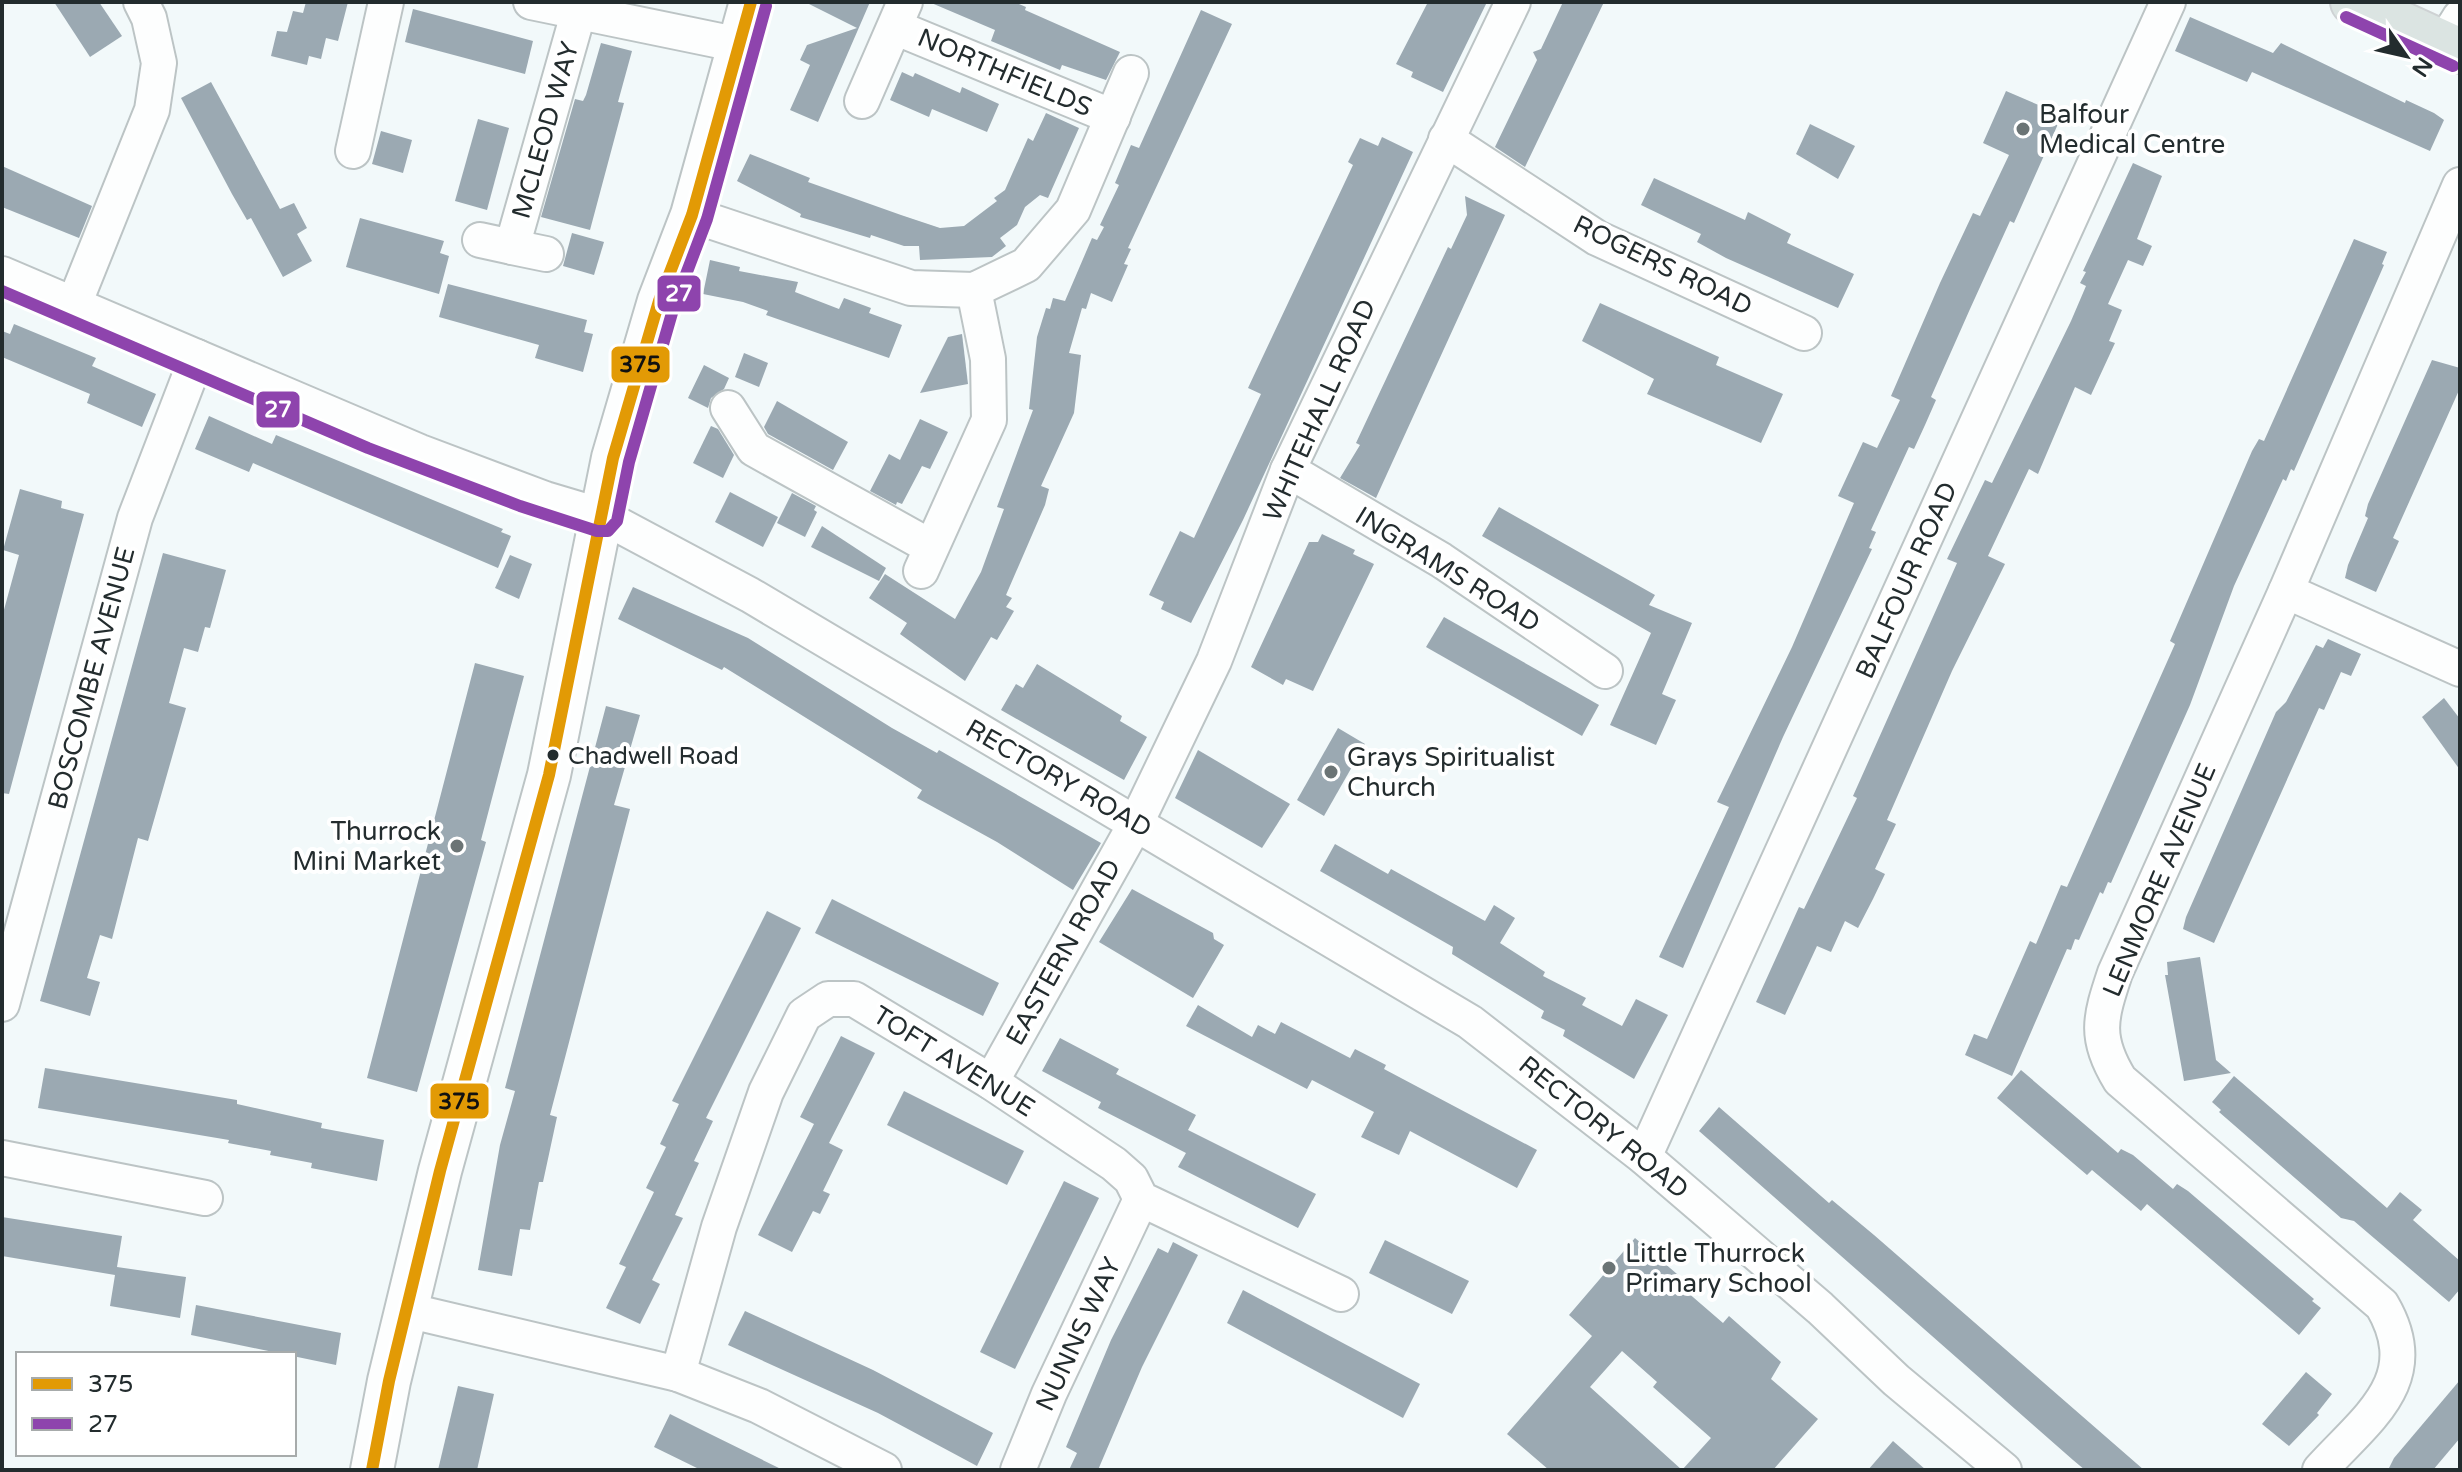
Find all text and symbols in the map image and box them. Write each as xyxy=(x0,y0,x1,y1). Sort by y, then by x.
north arrow xyxy=(2366,16,2446,96)
street label: NORTHFIELDS xyxy=(913,22,1097,123)
street label: MCLEOD WAY xyxy=(505,38,586,222)
text: N xyxy=(2406,52,2437,81)
place label: Balfour Medical Centre xyxy=(2039,99,2225,160)
marker: Balfour Medical Centre xyxy=(2014,120,2032,138)
street label: ROGERS ROAD xyxy=(1568,209,1757,322)
line badge: 27 xyxy=(656,274,702,313)
text: 27 xyxy=(665,281,693,307)
street label: WHITEHALL ROAD xyxy=(1257,294,1382,526)
line badge: 375 xyxy=(610,345,671,384)
text: 375 xyxy=(619,352,661,378)
line badge: 27 xyxy=(255,390,301,429)
text: 27 xyxy=(264,397,292,423)
street label: BALFOUR ROAD xyxy=(1849,477,1964,683)
street label: INGRAMS ROAD xyxy=(1350,500,1546,639)
street label: BOSCOMBE AVENUE xyxy=(42,544,141,813)
street label: RECTORY ROAD xyxy=(960,713,1157,844)
place label: Chadwell Road xyxy=(568,742,739,771)
place label: Grays Spiritualist Church xyxy=(1347,742,1555,803)
marker: Chadwell Road xyxy=(545,747,561,763)
street label: LENMORE AVENUE xyxy=(2096,759,2223,1002)
marker: Grays Spiritualist Church xyxy=(1322,763,1340,781)
place label: Thurrock Mini Market xyxy=(292,816,441,877)
marker: Thurrock Mini Market xyxy=(448,837,466,855)
street label: EASTERN ROAD xyxy=(1000,854,1127,1051)
street label: TOFT AVENUE xyxy=(867,999,1040,1124)
street label: RECTORY ROAD xyxy=(1513,1049,1695,1205)
line badge: 375 xyxy=(429,1082,490,1120)
text: 375 xyxy=(438,1089,480,1115)
place label: Little Thurrock Primary School xyxy=(1625,1238,1812,1299)
street label: NUNNS WAY xyxy=(1029,1253,1128,1416)
marker: Little Thurrock Primary School xyxy=(1600,1259,1618,1277)
legend xyxy=(16,1352,296,1456)
text: 375 xyxy=(88,1370,133,1399)
text: 27 xyxy=(88,1410,118,1439)

